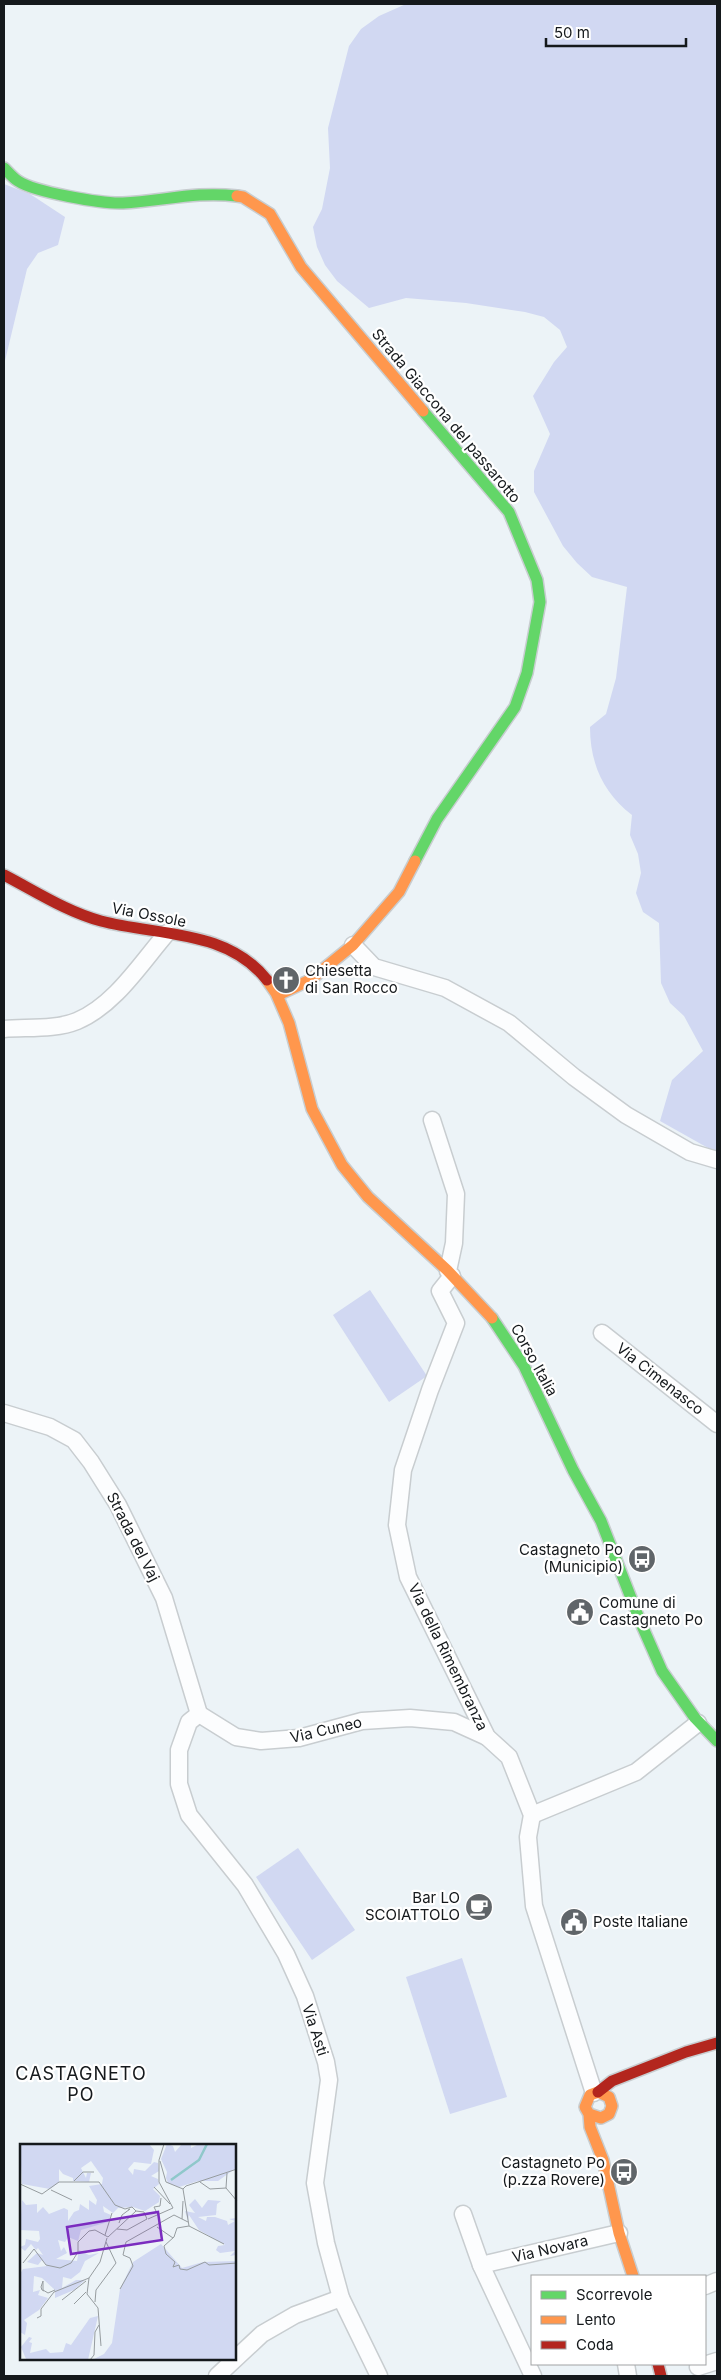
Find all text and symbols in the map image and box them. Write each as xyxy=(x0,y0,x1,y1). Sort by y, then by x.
scale bar xyxy=(546,15,686,47)
text: 50 m xyxy=(554,23,590,42)
street label: Strada Giaccona del passarotto xyxy=(368,325,525,507)
street label: Via Ossole xyxy=(110,898,188,931)
place label: Chiesetta di San Rocco xyxy=(305,961,398,997)
church icon: Chiesetta di San Rocco xyxy=(271,965,301,995)
street label: Corso Italia xyxy=(507,1320,562,1399)
street label: Via Cimenasco xyxy=(613,1339,708,1419)
street label: Strada del Vaj xyxy=(103,1489,164,1585)
place label: Castagneto Po (Municipio) xyxy=(519,1540,623,1576)
bus stop icon: Castagneto Po (Municipio) xyxy=(627,1544,657,1574)
street label: Via della Rimembranza xyxy=(404,1580,492,1734)
place label: Comune di Castagneto Po xyxy=(599,1593,703,1629)
public building icon: Comune di Castagneto Po xyxy=(565,1597,595,1627)
street label: Via Cuneo xyxy=(288,1712,364,1747)
place label: Bar LO SCOIATTOLO xyxy=(365,1888,460,1924)
cafe icon: Bar LO SCOIATTOLO xyxy=(464,1892,494,1922)
public building icon: Poste Italiane xyxy=(559,1907,589,1937)
place label: Poste Italiane xyxy=(593,1912,688,1931)
street label: Via Asti xyxy=(298,2001,333,2058)
district label: CASTAGNETO PO xyxy=(15,2063,147,2105)
inset map xyxy=(20,2144,236,2360)
place label: Castagneto Po (p.zza Rovere) xyxy=(501,2153,605,2189)
bus stop icon: Castagneto Po (p.zza Rovere) xyxy=(609,2157,639,2187)
street label: Via Novara xyxy=(510,2231,590,2266)
legend xyxy=(531,2275,706,2365)
text: Scorrevole xyxy=(576,2285,652,2304)
text: Lento xyxy=(576,2310,616,2329)
text: Coda xyxy=(576,2335,614,2354)

